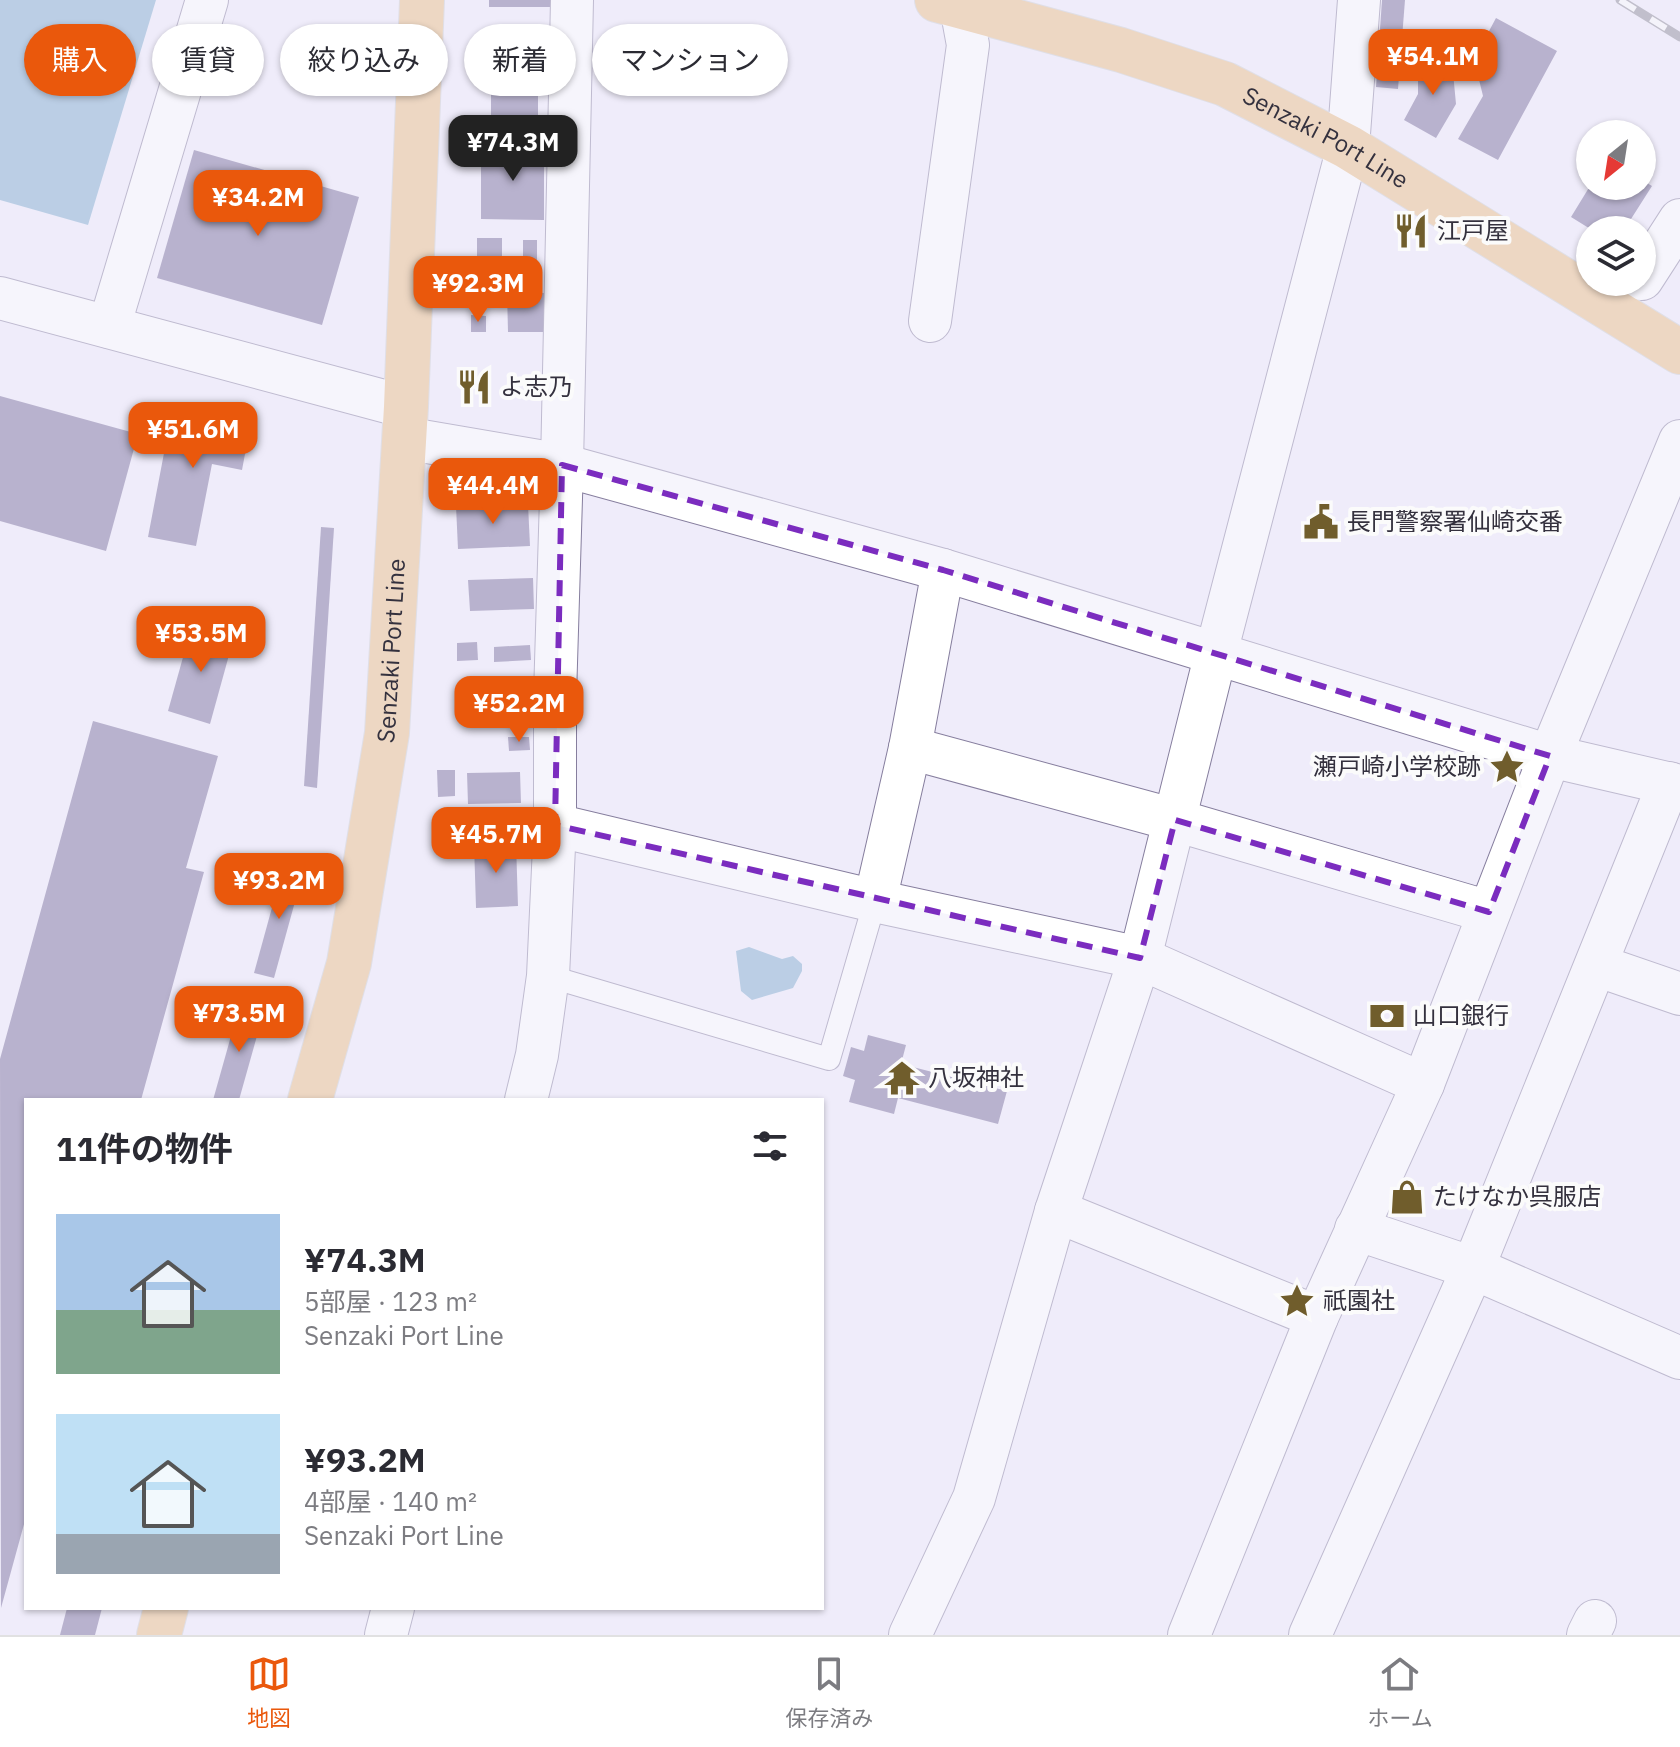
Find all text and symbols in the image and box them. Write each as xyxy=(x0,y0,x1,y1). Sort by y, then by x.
chip: 購入 xyxy=(24,24,136,96)
chip: 賃貸 xyxy=(152,24,264,96)
chip: 絞り込み xyxy=(280,24,448,96)
chip: 新着 xyxy=(464,24,576,96)
chip: マンション xyxy=(592,24,788,96)
pin: ¥54.1M xyxy=(1368,29,1498,97)
text: ¥54.1M xyxy=(1386,38,1480,72)
street label: Senzaki Port Line xyxy=(1237,79,1415,195)
pin: ¥74.3M xyxy=(448,115,578,183)
north arrow xyxy=(1576,120,1656,200)
map controls xyxy=(1576,120,1656,296)
text: ¥74.3M xyxy=(466,124,560,158)
pin: ¥34.2M xyxy=(193,170,323,238)
text: ¥34.2M xyxy=(211,179,305,213)
restaurant icon: 江戸屋 xyxy=(1392,212,1430,250)
place label: 江戸屋 xyxy=(1437,214,1509,246)
button: layers xyxy=(1576,216,1656,296)
pin: ¥92.3M xyxy=(413,256,543,324)
text: ¥92.3M xyxy=(431,265,525,299)
restaurant icon: よ志乃 xyxy=(455,368,493,406)
place label: よ志乃 xyxy=(500,370,572,402)
pin: ¥51.6M xyxy=(128,402,258,470)
text: ¥51.6M xyxy=(146,411,240,445)
pin: ¥44.4M xyxy=(428,458,558,526)
text: ¥44.4M xyxy=(446,467,540,501)
public building icon: 長門警察署仙崎交番 xyxy=(1302,503,1340,541)
place label: 長門警察署仙崎交番 xyxy=(1347,505,1563,537)
street label: Senzaki Port Line xyxy=(369,558,412,745)
pin: ¥53.5M xyxy=(136,606,266,674)
text: ¥53.5M xyxy=(154,615,248,649)
pin: ¥52.2M xyxy=(454,676,584,744)
text: ¥52.2M xyxy=(472,685,566,719)
place icon: 瀬戸崎小学校跡 xyxy=(1488,748,1526,786)
place label: 瀬戸崎小学校跡 xyxy=(1313,750,1481,782)
pin: ¥45.7M xyxy=(431,807,561,875)
text: ¥45.7M xyxy=(449,816,543,850)
pin: ¥93.2M xyxy=(214,853,344,921)
text: ¥93.2M xyxy=(232,862,326,896)
pin: ¥73.5M xyxy=(174,986,304,1054)
text: ¥73.5M xyxy=(192,995,286,1029)
bank icon: 山口銀行 xyxy=(1368,997,1406,1035)
place label: 山口銀行 xyxy=(1413,999,1509,1031)
temple icon: 八坂神社 xyxy=(883,1059,921,1097)
place label: 八坂神社 xyxy=(928,1061,1024,1093)
icon: filters xyxy=(748,1124,792,1168)
text: 11件の物件 xyxy=(56,1126,233,1170)
shop icon: たけなか呉服店 xyxy=(1388,1178,1426,1216)
place label: たけなか呉服店 xyxy=(1433,1180,1601,1212)
text: ¥74.3M xyxy=(304,1237,426,1281)
icon: home xyxy=(120,1246,216,1342)
place icon: 祇園社 xyxy=(1278,1282,1316,1320)
text: 5部屋 · 123 m² xyxy=(304,1284,477,1318)
place label: 祇園社 xyxy=(1323,1284,1395,1316)
text: Senzaki Port Line xyxy=(304,1318,504,1352)
text: ¥93.2M xyxy=(304,1437,426,1481)
icon: home xyxy=(120,1446,216,1542)
text: 4部屋 · 140 m² xyxy=(304,1484,477,1518)
text: Senzaki Port Line xyxy=(304,1518,504,1552)
tab: 地図 xyxy=(247,1652,291,1732)
tab: 保存済み xyxy=(785,1652,873,1732)
tab: ホーム xyxy=(1368,1652,1433,1732)

